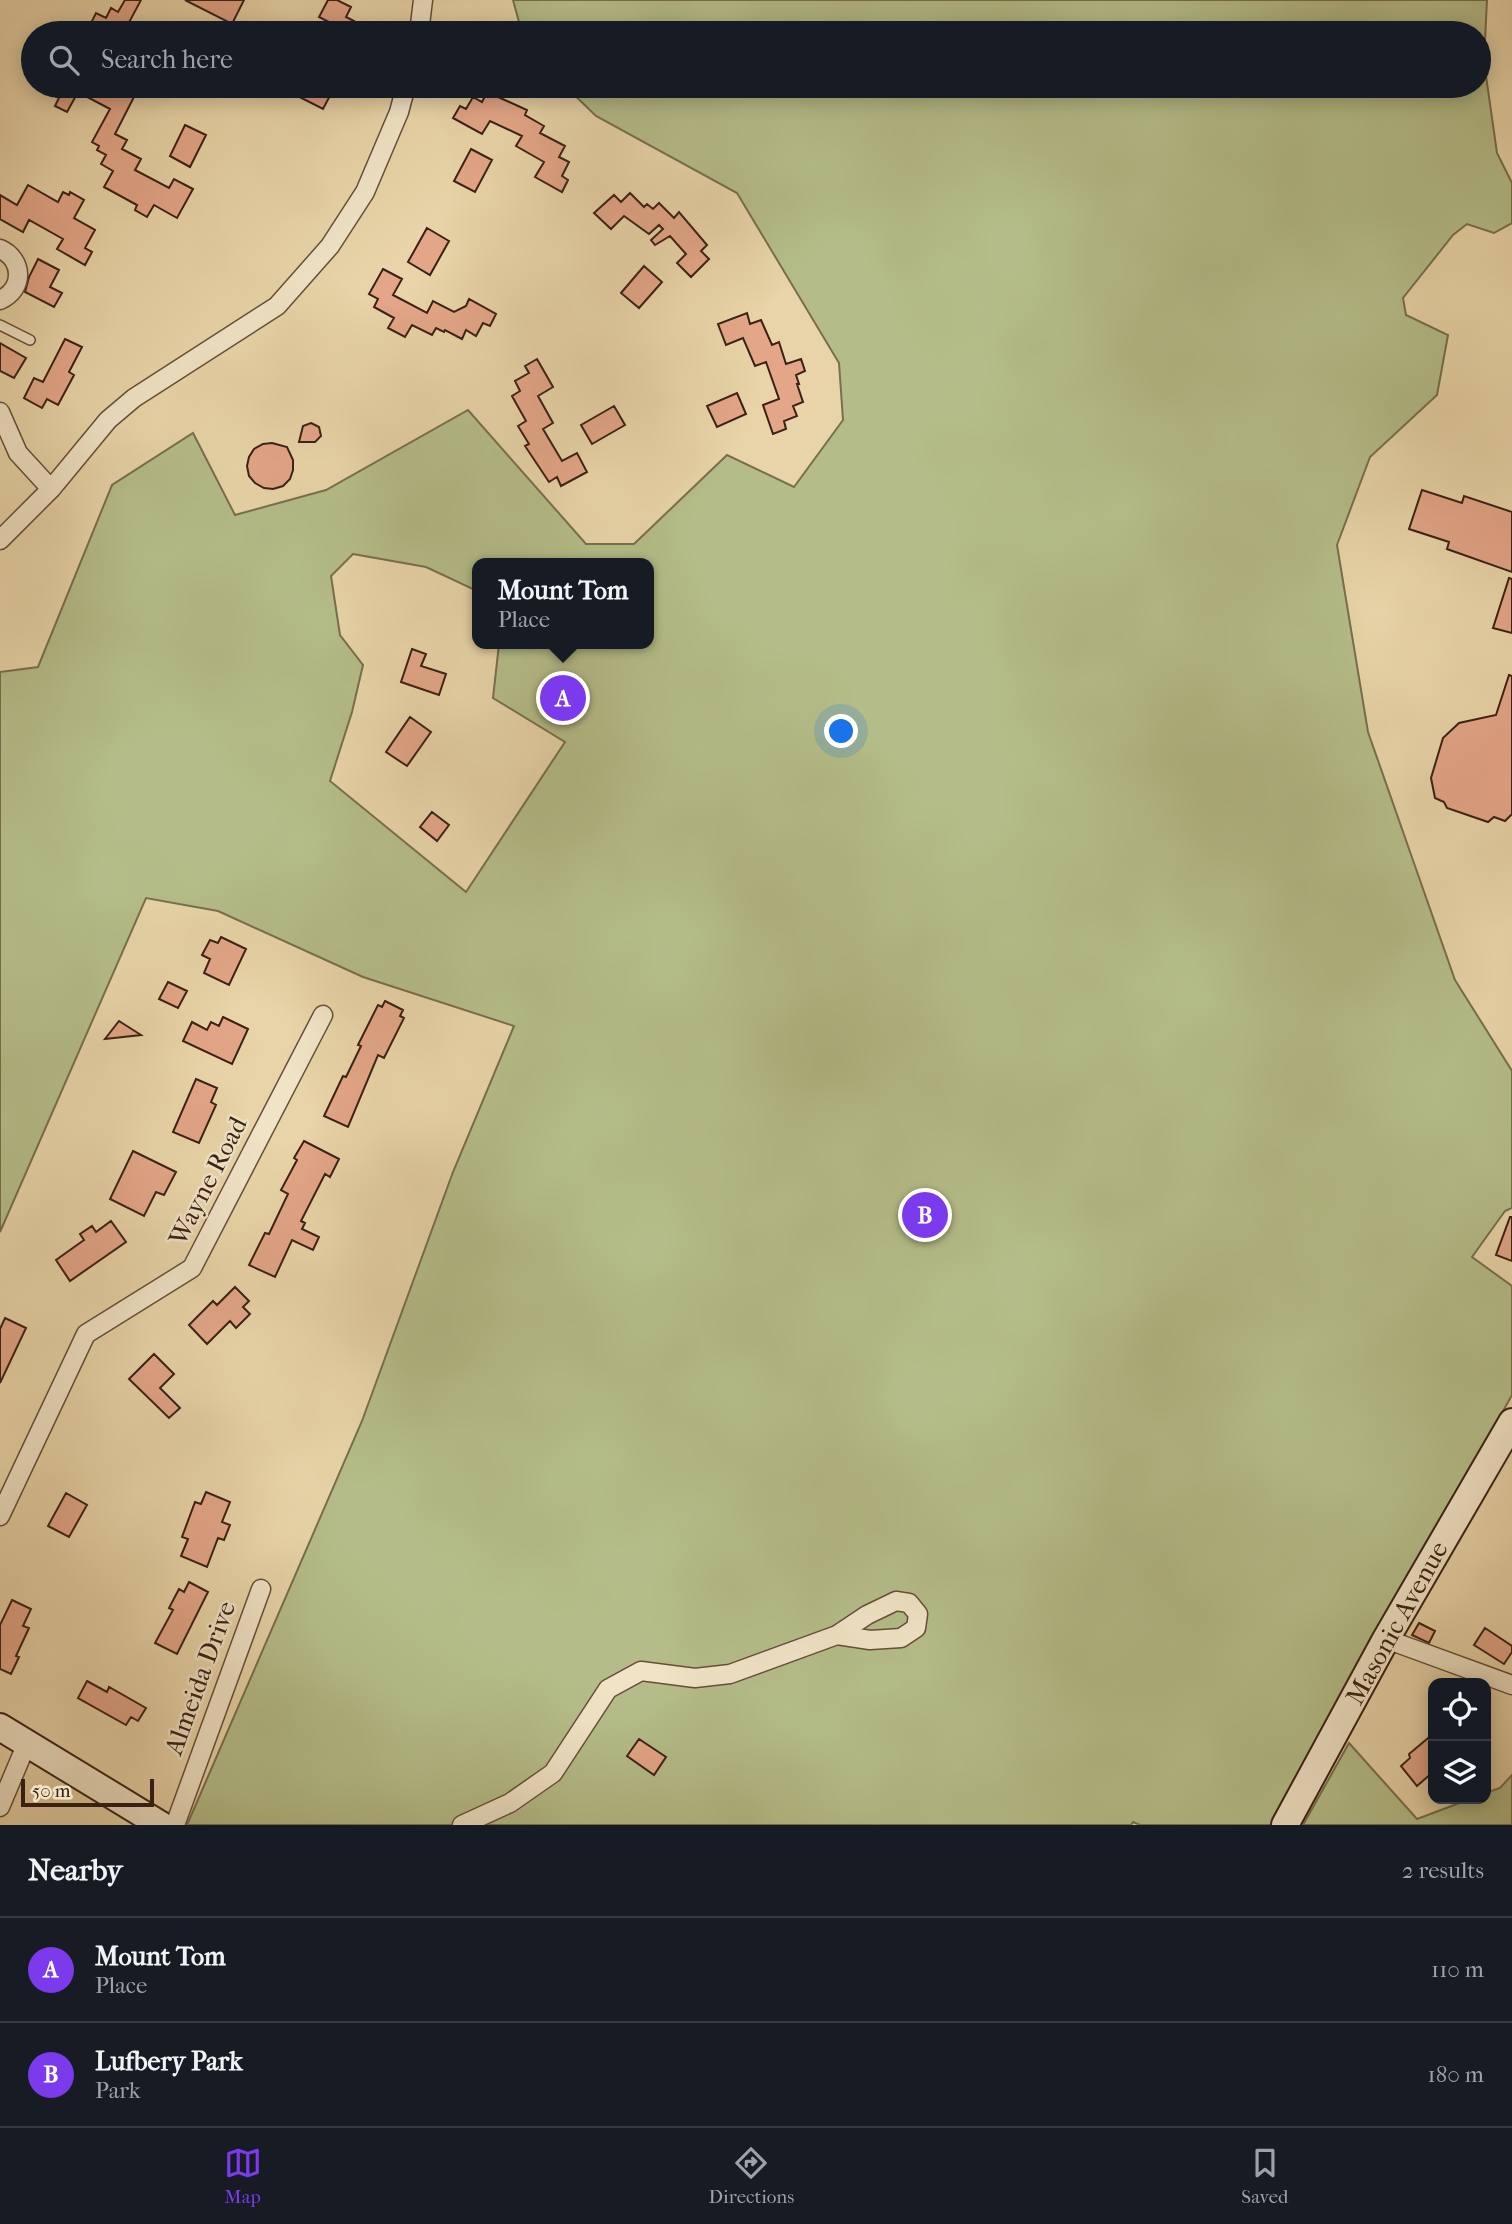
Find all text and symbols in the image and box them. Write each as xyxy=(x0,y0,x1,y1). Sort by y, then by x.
search box xyxy=(21,21,1491,98)
icon: search xyxy=(45,41,83,79)
text: Search here xyxy=(101,44,233,75)
popup xyxy=(472,558,654,649)
text: Mount Tom xyxy=(498,575,628,606)
text: Place xyxy=(498,606,550,633)
pin: A xyxy=(540,672,586,724)
your location xyxy=(824,714,858,748)
street label: Wayne Road xyxy=(162,1111,254,1251)
pin: B xyxy=(902,1189,948,1241)
street label: Masonic Avenue xyxy=(1339,1536,1455,1710)
street label: Almeida Drive xyxy=(158,1597,242,1760)
map controls xyxy=(1428,1678,1491,1804)
button: locate xyxy=(1428,1678,1491,1741)
button: layers xyxy=(1428,1741,1491,1804)
scale bar xyxy=(21,1776,154,1808)
text: 50 m xyxy=(32,1780,71,1802)
text: Nearby xyxy=(28,1853,123,1888)
text: 2 results xyxy=(1402,1857,1484,1884)
text: Mount Tom xyxy=(95,1941,226,1972)
text: A xyxy=(44,1956,58,1983)
text: 110 m xyxy=(1431,1956,1484,1983)
text: Place xyxy=(95,1972,147,1999)
text: Lufbery Park xyxy=(95,2046,243,2077)
text: B xyxy=(44,2061,58,2088)
text: 180 m xyxy=(1427,2061,1484,2088)
text: Park xyxy=(95,2077,141,2104)
tab: Map xyxy=(224,2144,262,2208)
tab: Directions xyxy=(709,2144,794,2208)
tab: Saved xyxy=(1241,2144,1288,2208)

